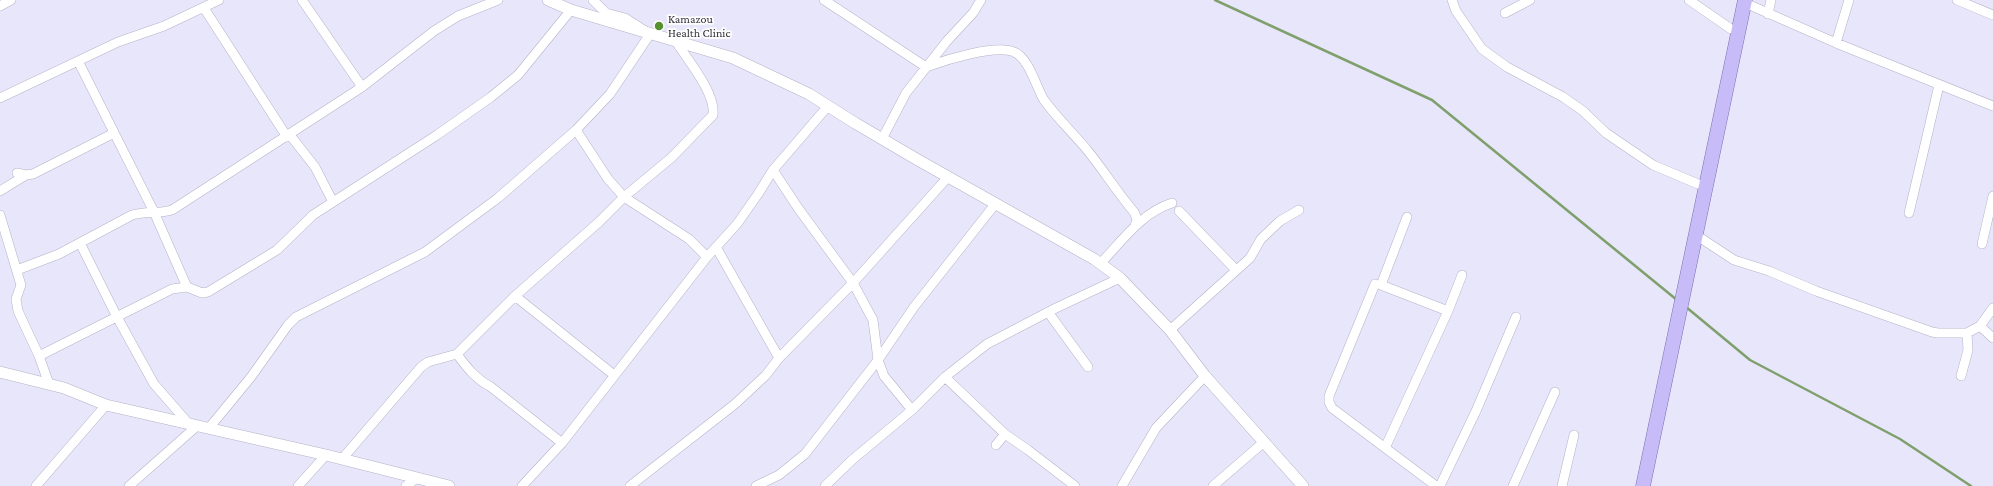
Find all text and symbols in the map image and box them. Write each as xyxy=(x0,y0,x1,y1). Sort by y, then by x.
place label: Kamazou Health Clinic xyxy=(668,12,730,40)
marker: Kamazou Health Clinic xyxy=(653,20,665,32)

